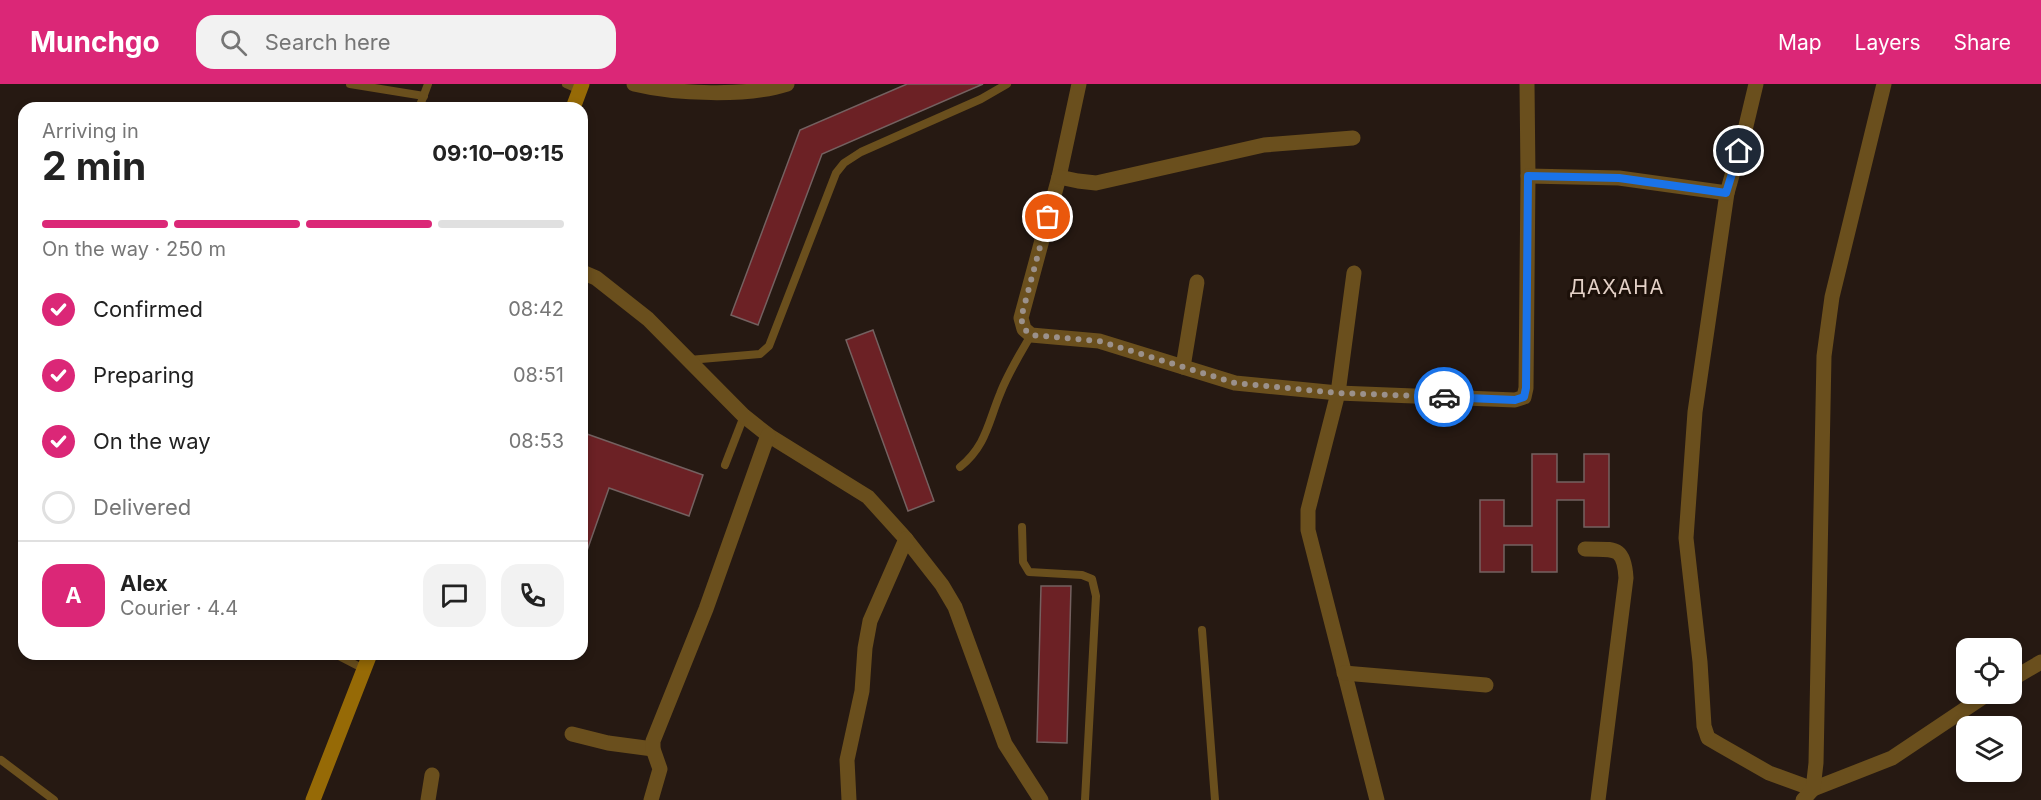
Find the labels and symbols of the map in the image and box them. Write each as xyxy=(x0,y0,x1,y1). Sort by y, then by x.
pin xyxy=(1713,125,1764,176)
pin xyxy=(1022,191,1073,242)
district label: ДАҲАНА xyxy=(1569,275,1665,299)
courier xyxy=(1414,367,1474,427)

